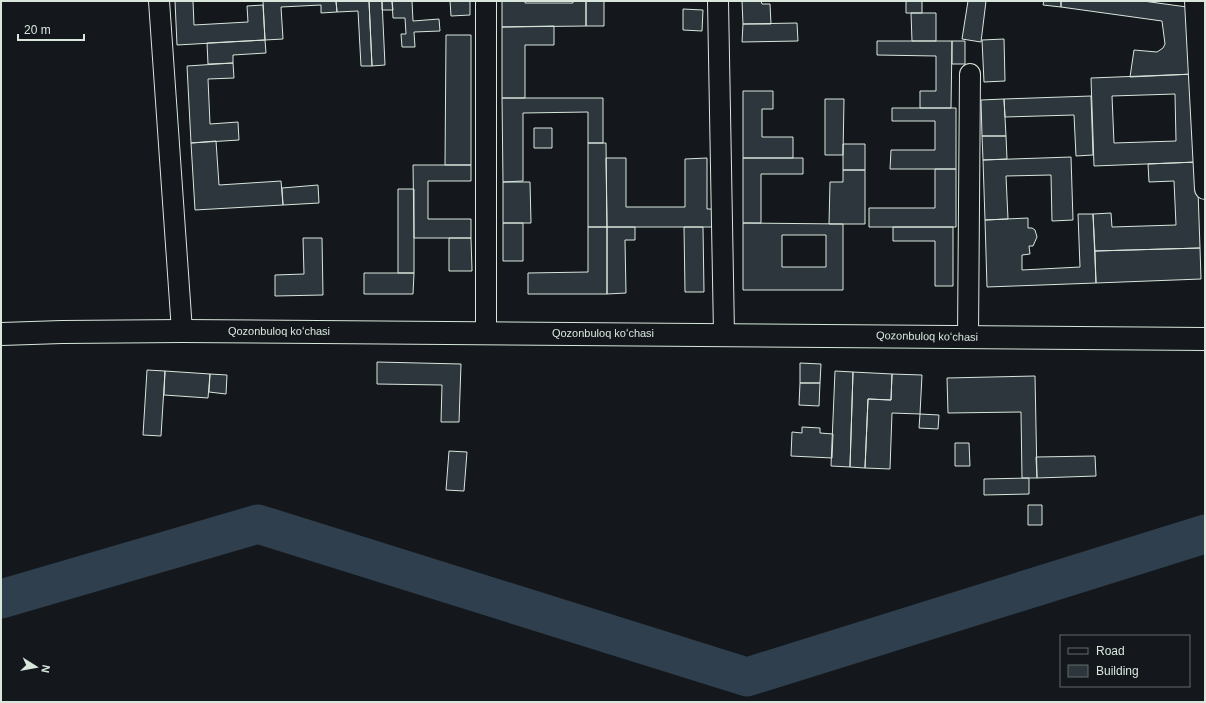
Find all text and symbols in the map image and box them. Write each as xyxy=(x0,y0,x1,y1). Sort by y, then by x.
scale bar xyxy=(18,16,84,42)
text: 20 m xyxy=(24,23,51,37)
street label: Qozonbuloq koʻchasi xyxy=(228,325,330,337)
street label: Qozonbuloq koʻchasi xyxy=(552,327,654,339)
street label: Qozonbuloq koʻchasi xyxy=(876,329,978,343)
legend xyxy=(1060,635,1190,687)
text: Road xyxy=(1096,644,1125,658)
north arrow xyxy=(16,647,56,687)
text: N xyxy=(39,664,52,674)
text: Building xyxy=(1096,664,1139,678)

